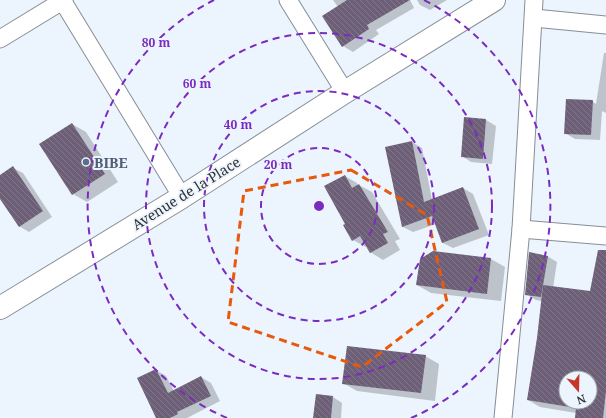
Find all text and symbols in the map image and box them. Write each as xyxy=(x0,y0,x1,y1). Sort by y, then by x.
text: 80 m xyxy=(142,34,170,51)
text: 60 m xyxy=(183,75,211,92)
text: 40 m xyxy=(224,116,252,133)
street label: Avenue de la Place xyxy=(128,152,244,234)
place label: BIBE xyxy=(94,153,128,172)
text: 20 m xyxy=(264,156,292,173)
marker: BIBE xyxy=(81,157,91,167)
centre of rings xyxy=(312,199,326,213)
north arrow xyxy=(558,370,598,410)
text: N xyxy=(575,391,588,409)

